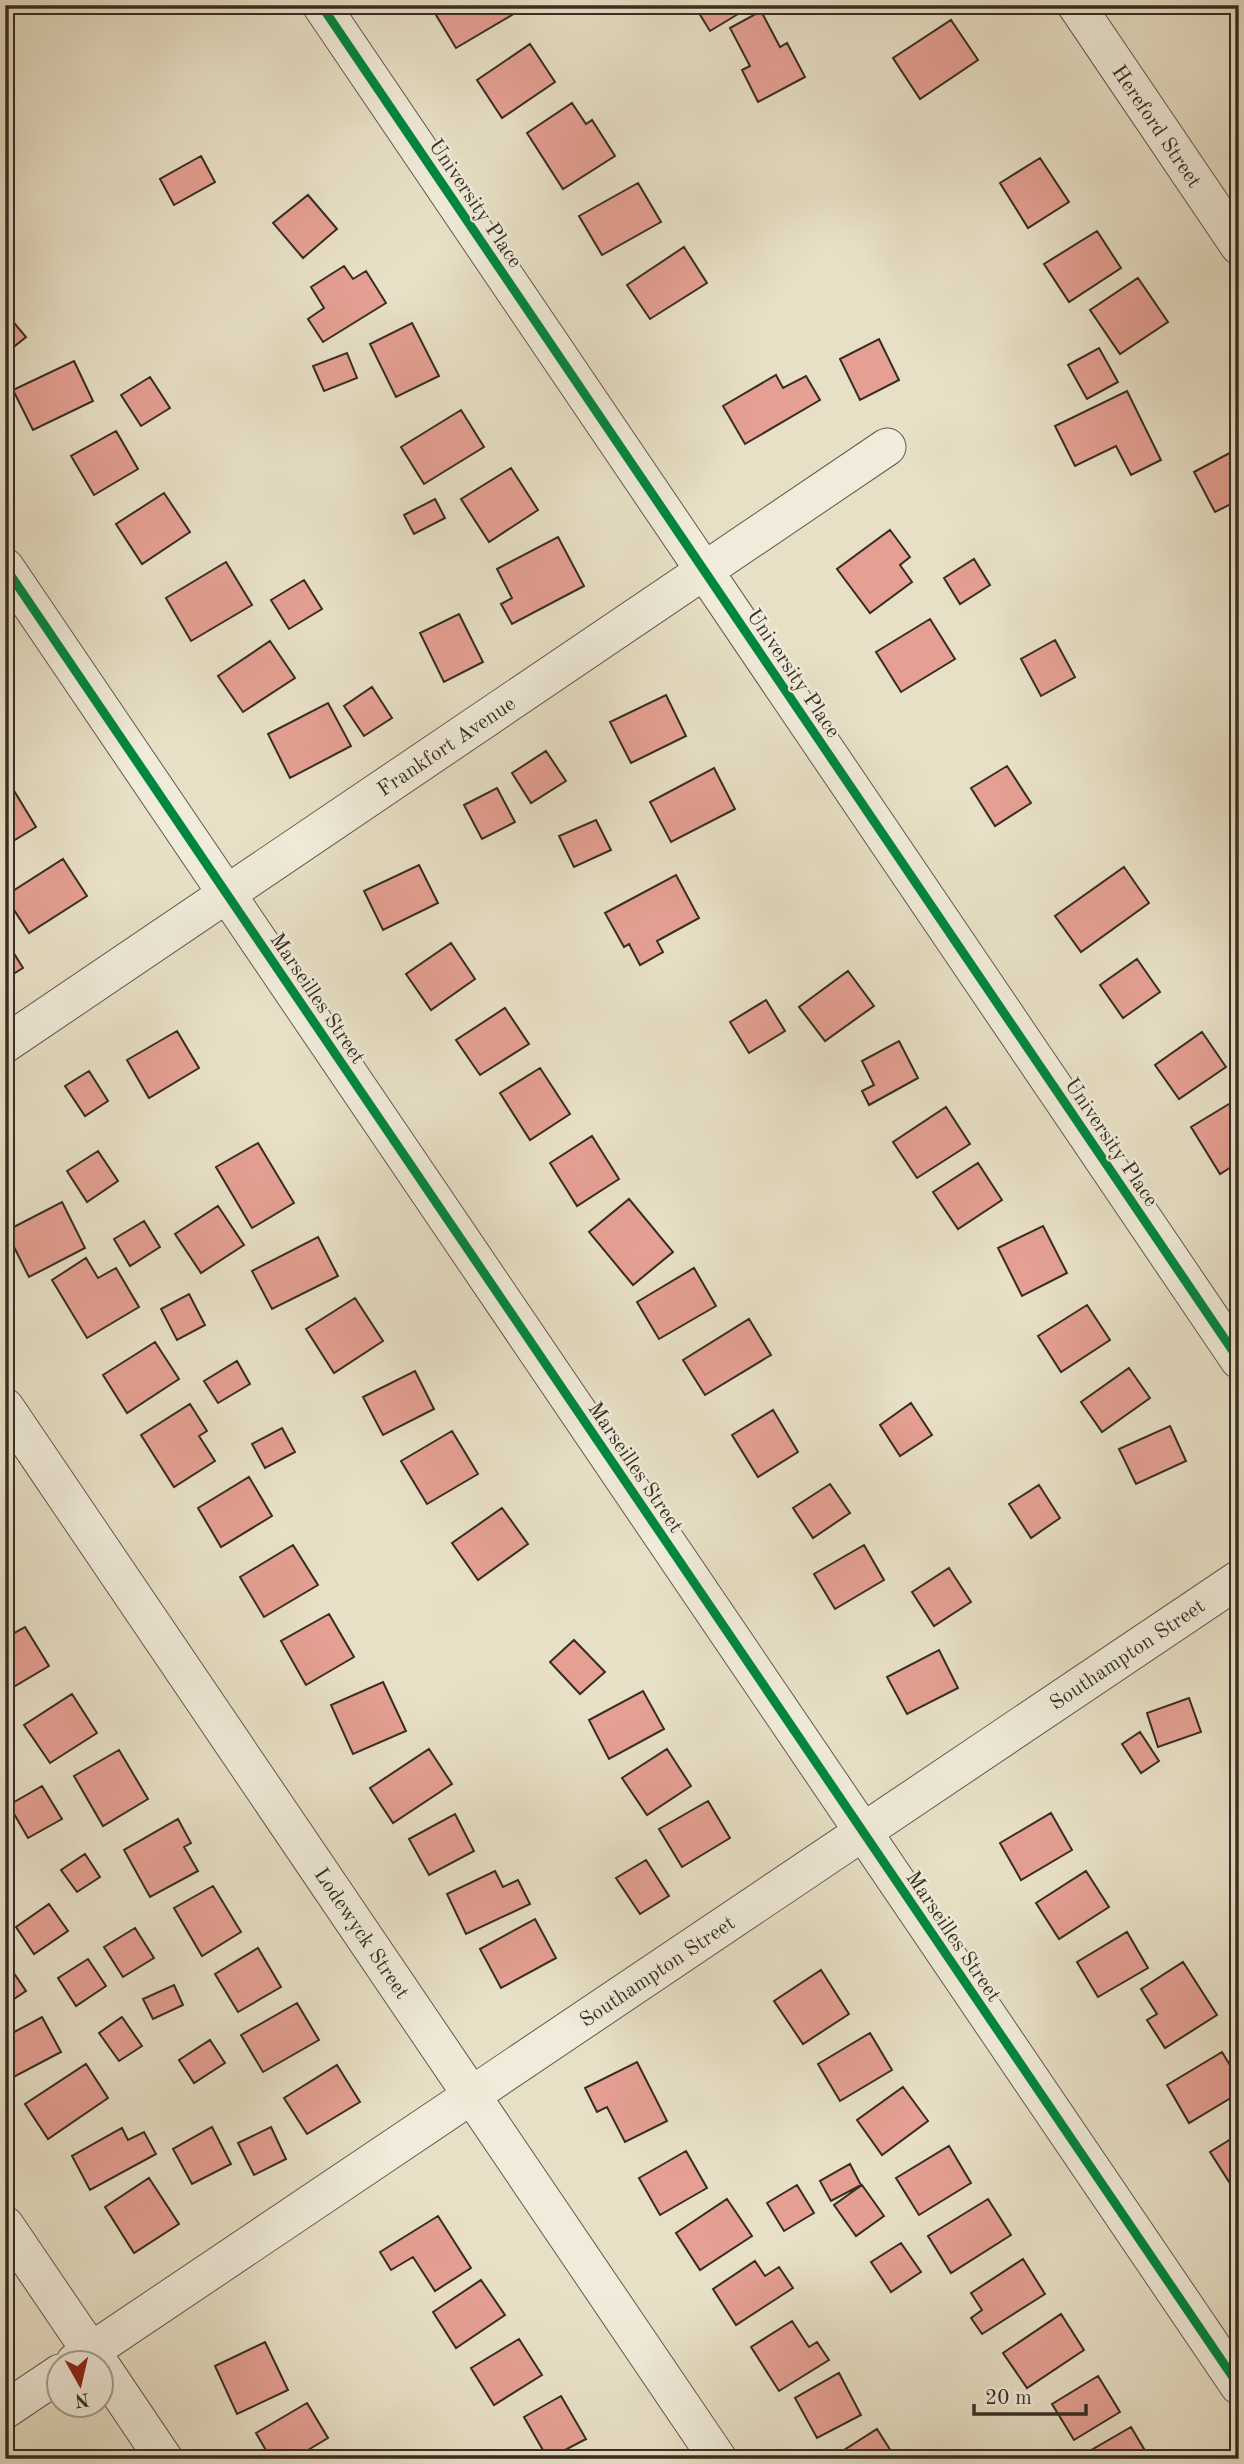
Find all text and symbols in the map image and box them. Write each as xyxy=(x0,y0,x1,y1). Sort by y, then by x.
street label: Hereford Street xyxy=(1107,62,1204,192)
street label: University Place xyxy=(424,136,525,272)
street label: University Place xyxy=(742,606,843,742)
street label: Frankfort Avenue xyxy=(374,693,520,801)
street label: Marseilles Street xyxy=(265,930,368,1068)
street label: University Place xyxy=(1060,1075,1161,1211)
street label: Marseilles Street xyxy=(583,1399,686,1537)
street label: Southampton Street xyxy=(1047,1596,1209,1715)
street label: Lodewyck Street xyxy=(309,1864,412,2003)
street label: Marseilles Street xyxy=(901,1868,1004,2006)
street label: Southampton Street xyxy=(577,1913,739,2032)
north arrow xyxy=(46,2348,116,2418)
scale bar xyxy=(974,2373,1086,2417)
text: N xyxy=(73,2388,91,2409)
text: 20 m xyxy=(985,2388,1032,2409)

